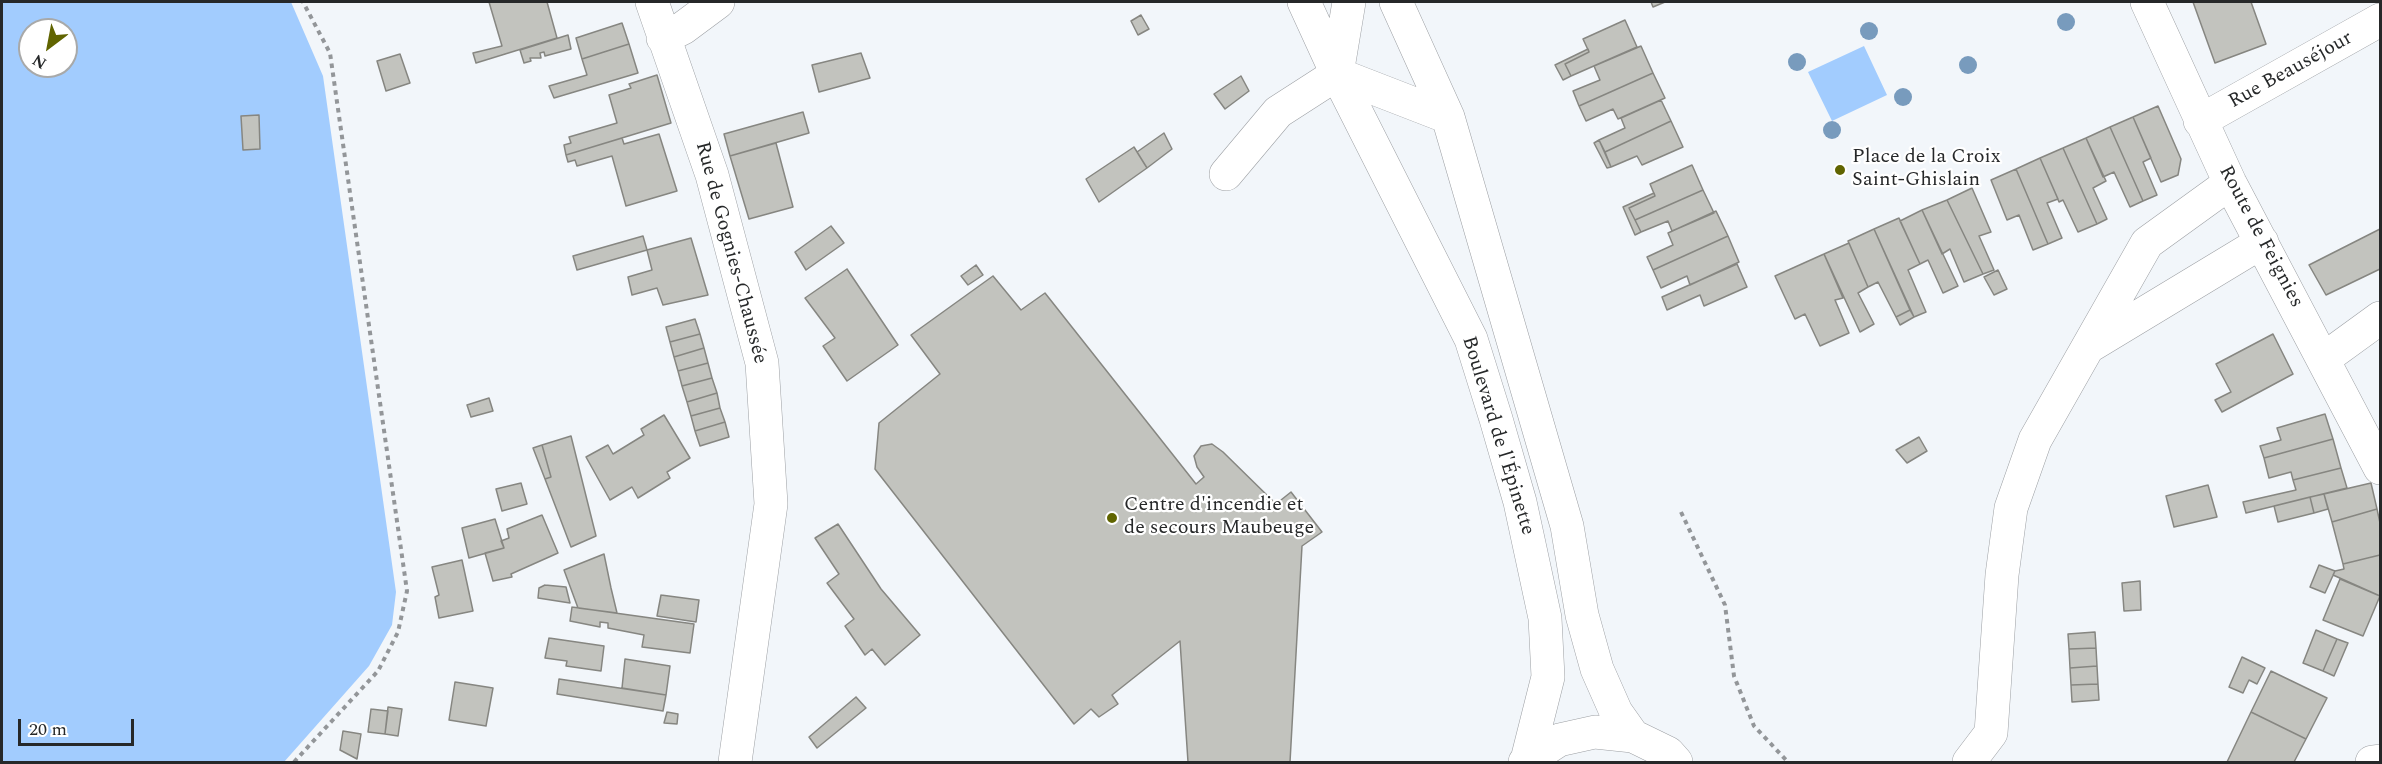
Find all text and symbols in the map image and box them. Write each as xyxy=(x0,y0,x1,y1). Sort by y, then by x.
north arrow xyxy=(18,18,78,78)
street label: Rue Beauséjour xyxy=(2225,27,2357,115)
text: N xyxy=(28,48,51,75)
street label: Rue de Gognies-Chaussée xyxy=(689,139,771,367)
place label: Place de la Croix Saint-Ghislain xyxy=(1852,146,2001,193)
street label: Route de Feignies xyxy=(2212,162,2308,312)
marker: Place de la Croix Saint-Ghislain xyxy=(1833,163,1847,177)
street label: Boulevard de l'Épinette xyxy=(1455,334,1539,538)
place label: Centre d'incendie et de secours Maubeuge xyxy=(1124,494,1314,541)
marker: Centre d'incendie et de secours Maubeuge xyxy=(1105,511,1119,525)
scale bar xyxy=(21,707,136,745)
text: 20 m xyxy=(29,716,67,743)

